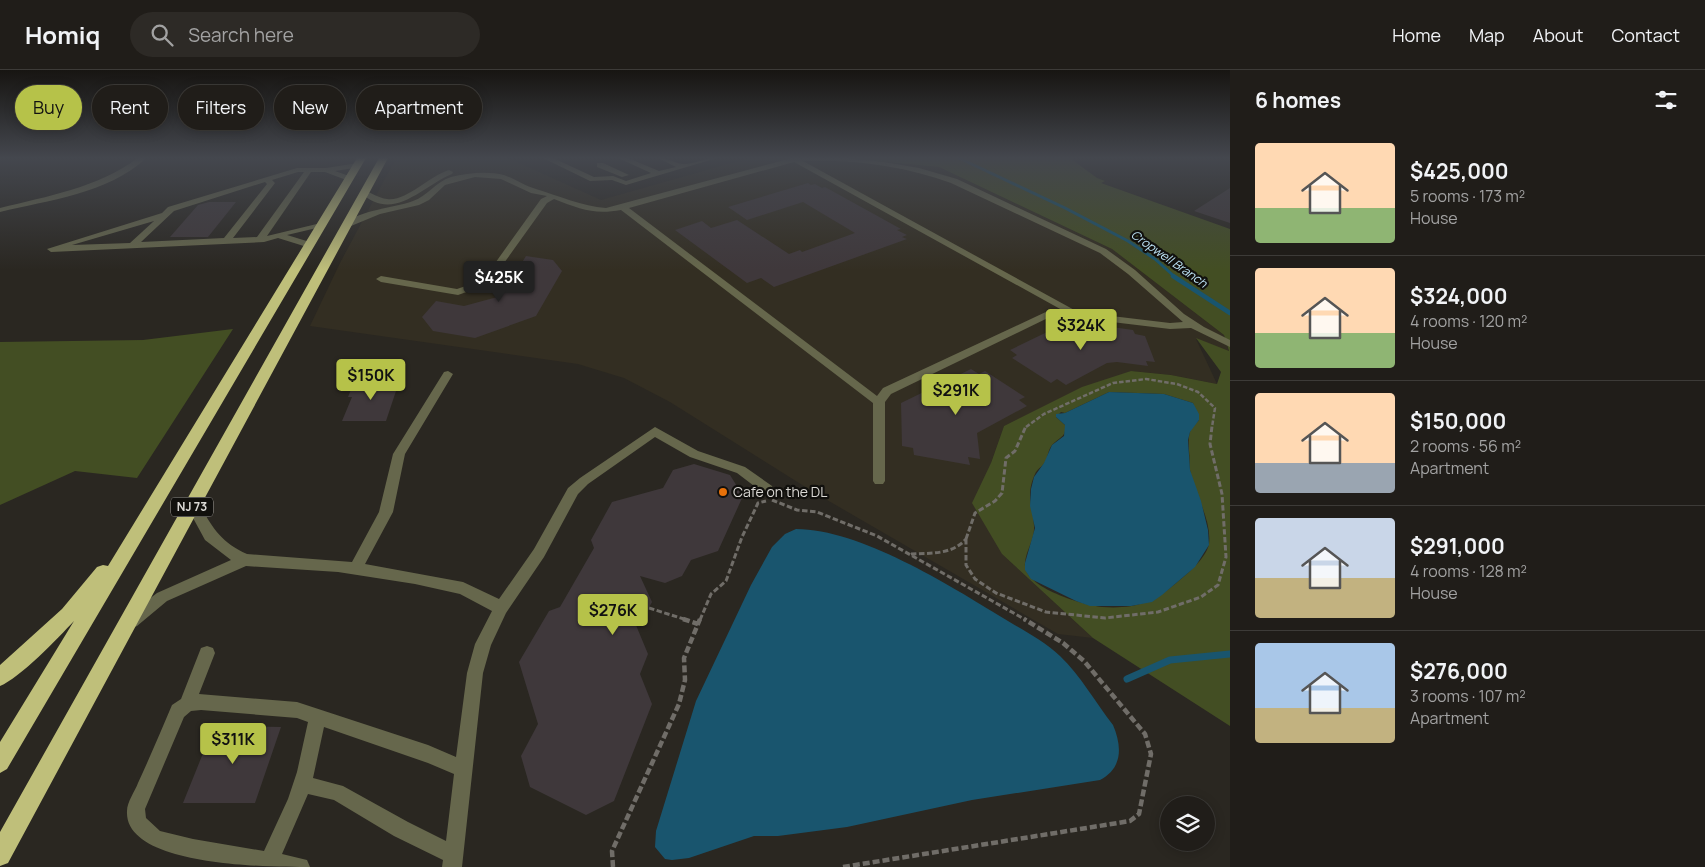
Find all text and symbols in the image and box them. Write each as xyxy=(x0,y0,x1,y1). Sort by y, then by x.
search box xyxy=(130,12,480,57)
text: Homiq xyxy=(25,18,100,51)
icon: search xyxy=(148,21,176,49)
text: Search here xyxy=(188,22,294,48)
text: Home xyxy=(1392,23,1441,47)
text: Map xyxy=(1469,23,1505,47)
text: About xyxy=(1533,23,1583,47)
text: Contact xyxy=(1611,23,1680,47)
chip: Buy xyxy=(15,85,82,130)
chip: Rent xyxy=(92,85,168,130)
chip: Filters xyxy=(178,85,264,130)
chip: New xyxy=(274,85,346,130)
chip: Apartment xyxy=(356,85,482,130)
text: 6 homes xyxy=(1255,86,1341,114)
icon: filters xyxy=(1652,86,1680,114)
text: $425,000 xyxy=(1410,157,1509,185)
icon: home xyxy=(1295,163,1355,223)
text: 5 rooms · 173 m² xyxy=(1410,185,1525,207)
text: House xyxy=(1410,207,1458,229)
water label: Cropwell Branch xyxy=(1128,226,1212,292)
pin: $425K xyxy=(464,260,534,303)
text: $425K xyxy=(474,266,524,288)
text: $324,000 xyxy=(1410,282,1508,310)
icon: home xyxy=(1295,288,1355,348)
pin: $324K xyxy=(1046,308,1116,351)
text: 4 rooms · 120 m² xyxy=(1410,310,1527,332)
text: $324K xyxy=(1057,314,1105,336)
text: House xyxy=(1410,332,1458,354)
pin: $150K xyxy=(336,358,406,401)
text: $150K xyxy=(347,364,395,386)
pin: $291K xyxy=(921,374,991,416)
text: $291K xyxy=(933,379,979,401)
text: $150,000 xyxy=(1410,407,1506,435)
icon: home xyxy=(1295,413,1355,473)
text: 2 rooms · 56 m² xyxy=(1410,435,1521,457)
text: Apartment xyxy=(1410,457,1489,479)
place label: Cafe on the DL xyxy=(733,482,827,501)
marker: Cafe on the DL xyxy=(717,486,729,498)
road number: NJ 73 xyxy=(171,498,213,517)
text: $291,000 xyxy=(1410,532,1505,560)
icon: home xyxy=(1295,538,1355,598)
text: 4 rooms · 128 m² xyxy=(1410,560,1527,582)
text: House xyxy=(1410,582,1458,604)
pin: $276K xyxy=(578,594,648,636)
text: $276K xyxy=(589,599,637,621)
text: $276,000 xyxy=(1410,657,1508,685)
icon: home xyxy=(1295,663,1355,723)
text: 3 rooms · 107 m² xyxy=(1410,685,1526,707)
text: Apartment xyxy=(1410,707,1489,729)
pin: $311K xyxy=(198,722,268,765)
text: $311K xyxy=(211,728,255,750)
map controls xyxy=(1160,796,1215,851)
button: layers xyxy=(1160,796,1215,851)

